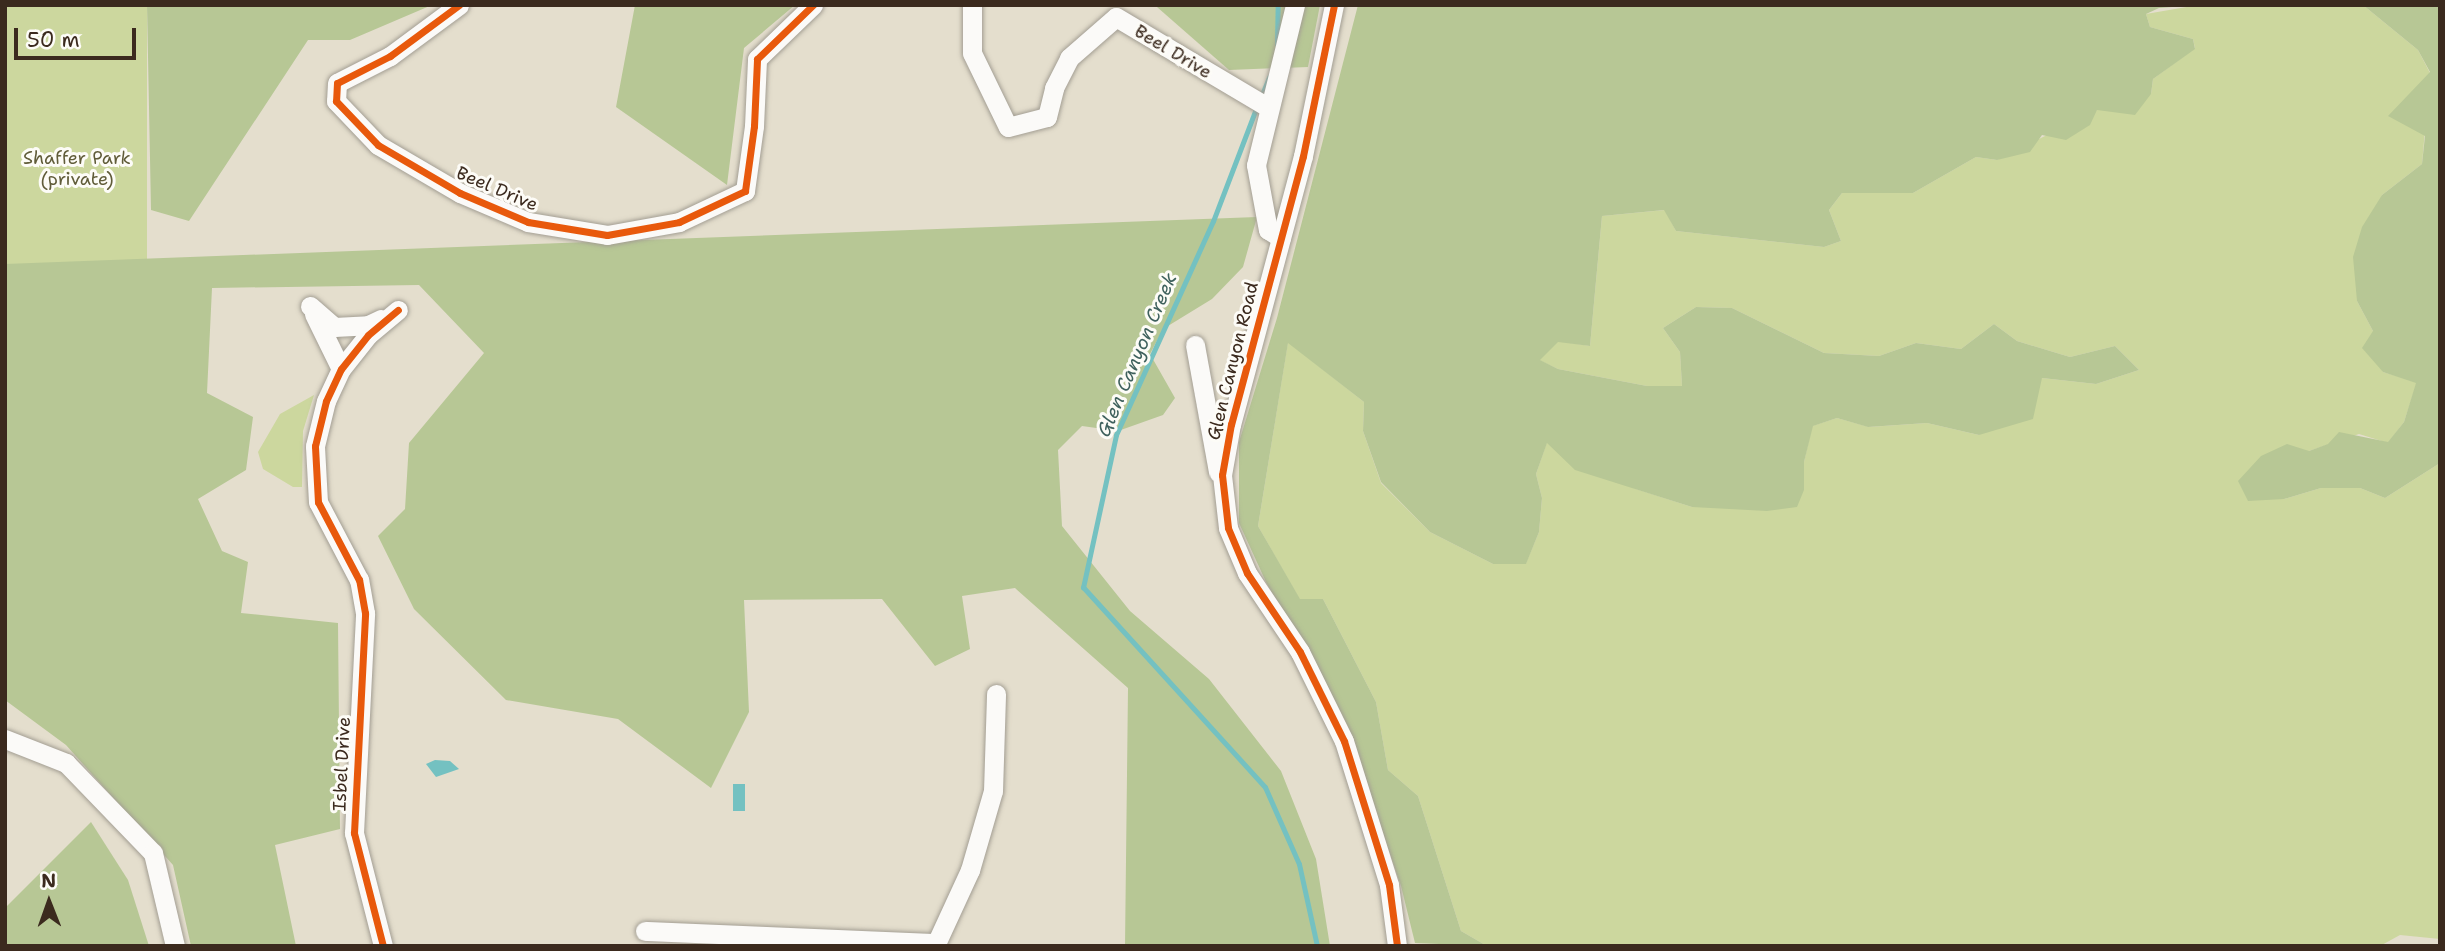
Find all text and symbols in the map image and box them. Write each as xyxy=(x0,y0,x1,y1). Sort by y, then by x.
scale bar xyxy=(18,14,140,58)
street label: Beel Drive xyxy=(1130,21,1216,83)
text: 50 m xyxy=(27,26,80,54)
park label: Shaffer Park (private) xyxy=(23,148,131,190)
street label: Beel Drive xyxy=(453,162,541,216)
water label: Glen Canyon Creek xyxy=(1092,270,1182,440)
street label: Glen Canyon Road xyxy=(1203,280,1263,442)
street label: Isbel Drive xyxy=(329,716,355,812)
north arrow xyxy=(14,867,84,937)
text: N xyxy=(41,868,56,893)

